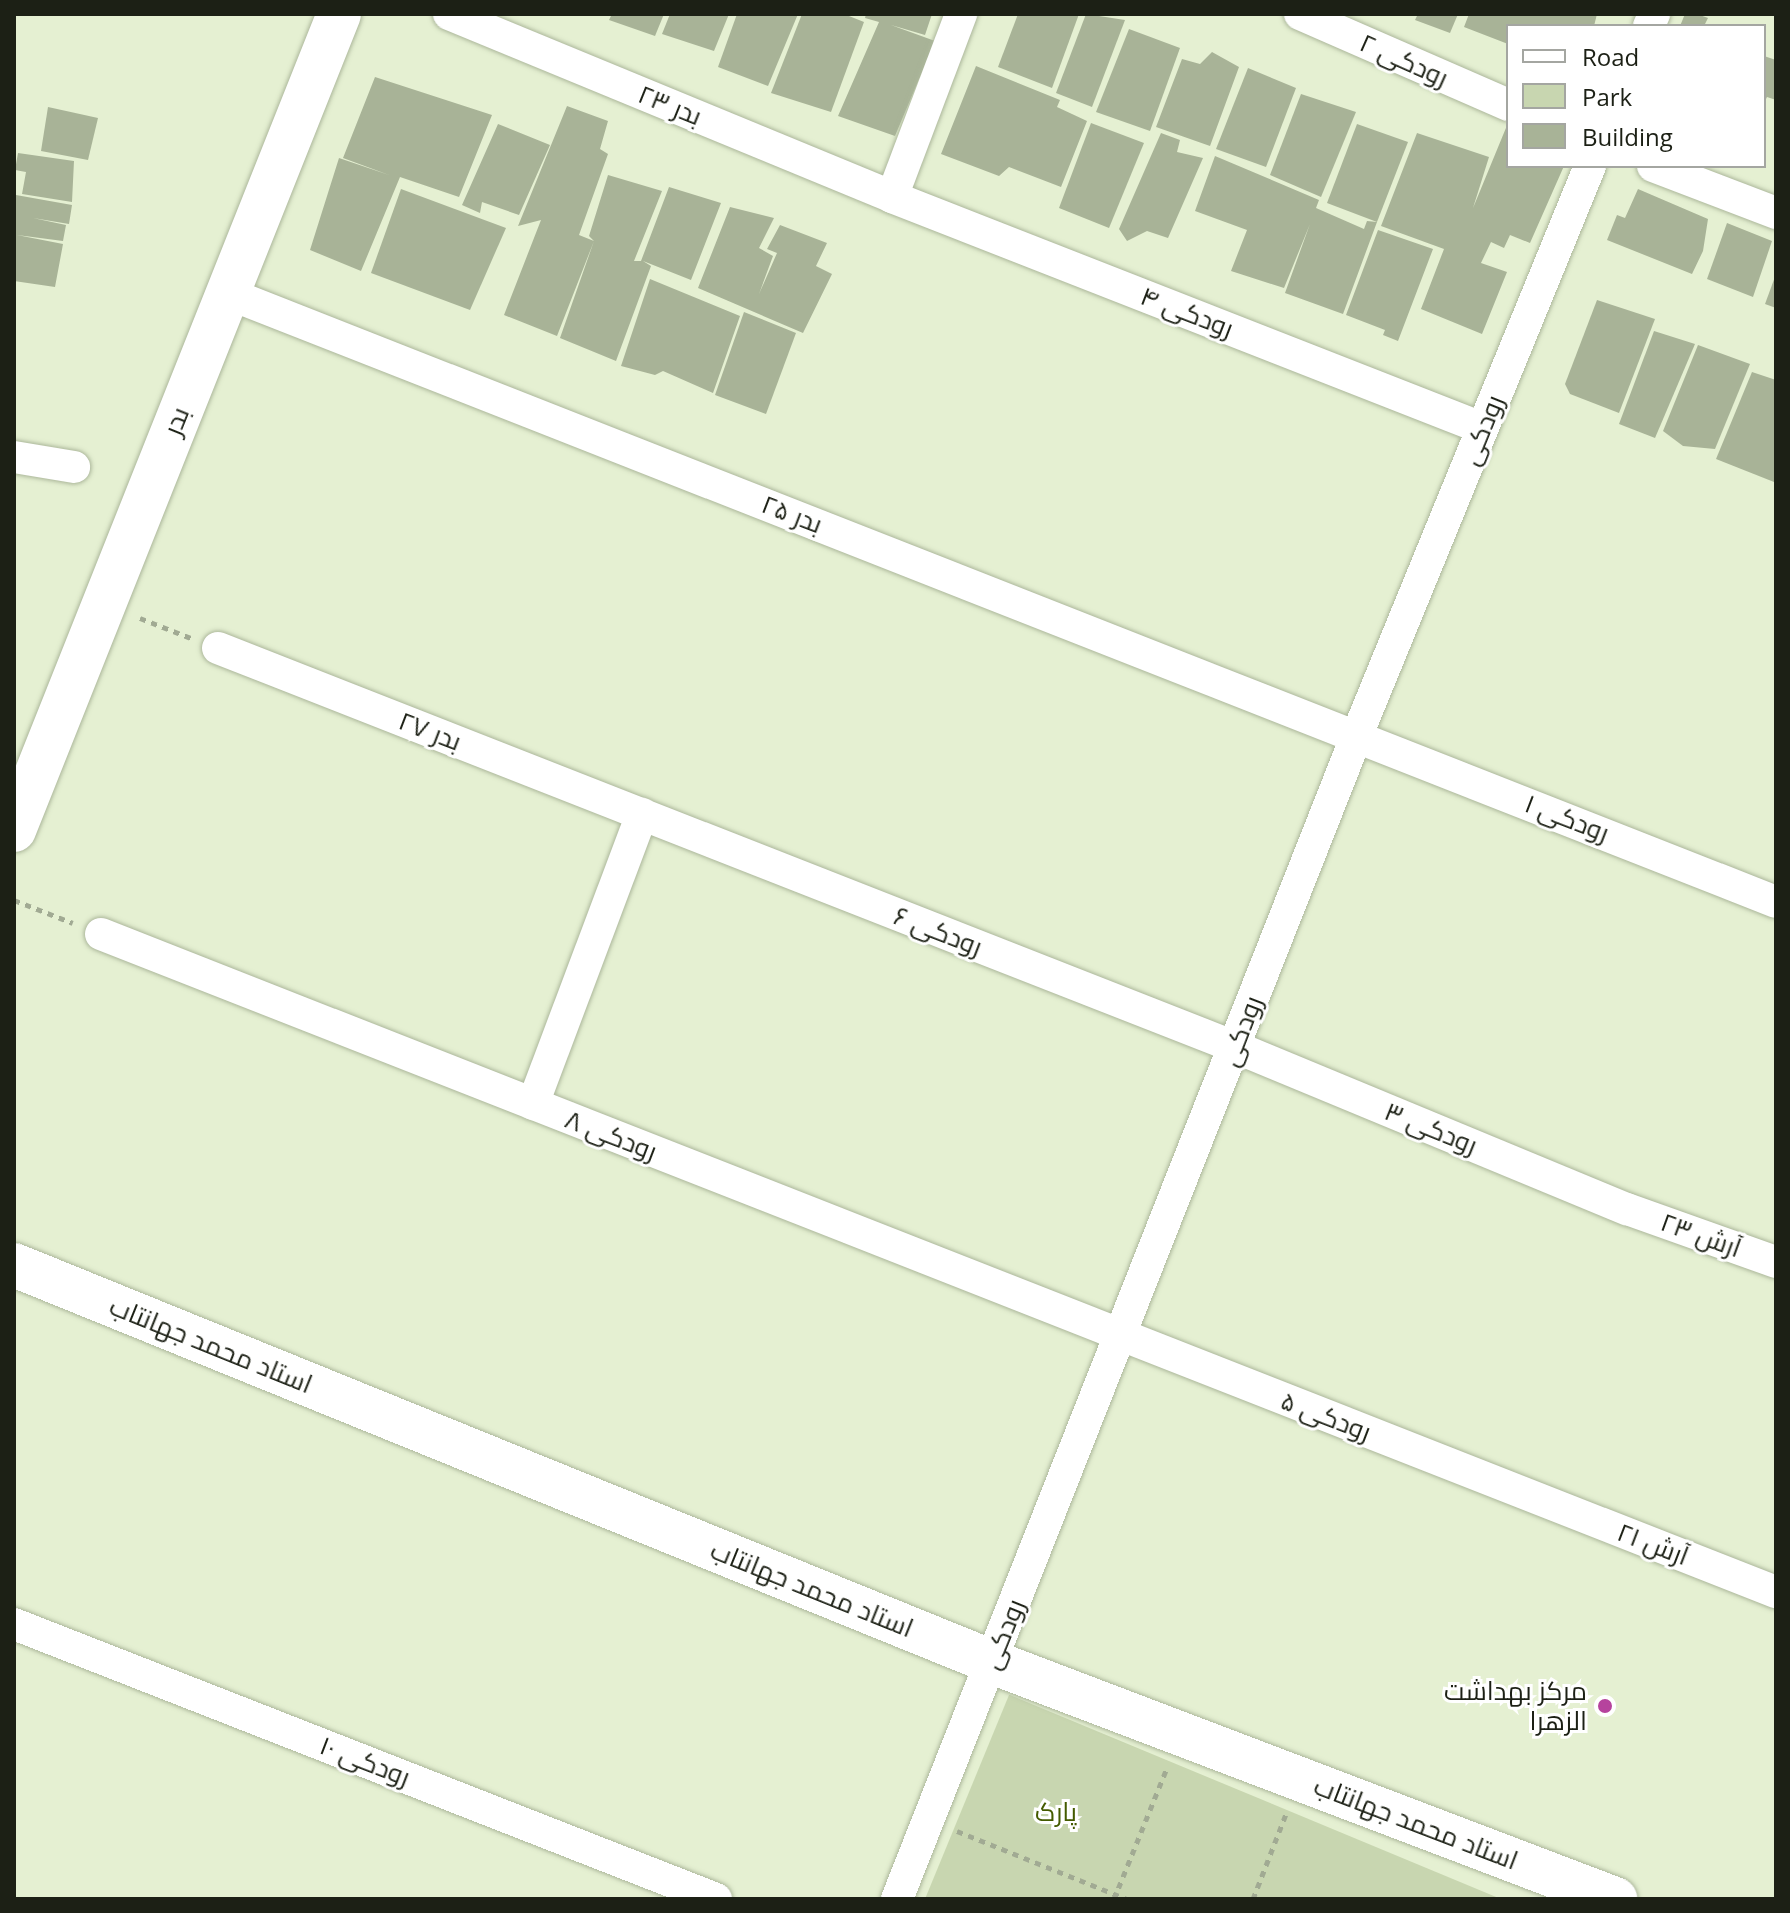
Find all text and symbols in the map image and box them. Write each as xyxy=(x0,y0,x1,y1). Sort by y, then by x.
legend xyxy=(1506,24,1766,168)
street label: رودکی ۲ xyxy=(1355,27,1453,93)
text: Road xyxy=(1582,40,1639,73)
street label: بدر ۲۳ xyxy=(634,78,706,132)
text: Park xyxy=(1582,80,1632,113)
text: Building xyxy=(1582,120,1673,153)
street label: رودکی ۴ xyxy=(1136,280,1238,344)
street label: رودکی xyxy=(1454,390,1510,470)
street label: بدر xyxy=(156,402,196,440)
street label: بدر ۲۵ xyxy=(757,488,827,540)
street label: بدر ۲۷ xyxy=(394,705,466,757)
street label: رودکی ۱ xyxy=(1521,788,1613,848)
street label: رودکی ۶ xyxy=(889,900,987,962)
street label: رودکی xyxy=(1213,991,1269,1071)
street label: رودکی ۳ xyxy=(1380,1095,1482,1161)
street label: رودکی ۸ xyxy=(561,1103,661,1167)
street label: آرش ۲۳ xyxy=(1657,1206,1745,1264)
street label: استاد محمد جهانتاب xyxy=(105,1290,317,1400)
street label: رودکی ۵ xyxy=(1277,1385,1375,1447)
street label: آرش ۲۱ xyxy=(1613,1516,1693,1572)
street label: استاد محمد جهانتاب xyxy=(706,1534,918,1644)
street label: رودکی xyxy=(975,1594,1031,1674)
place label: مرکز بهداشت الزهرا xyxy=(1444,1675,1587,1736)
marker: مرکز بهداشت الزهرا xyxy=(1594,1695,1616,1717)
street label: رودکی ۱۰ xyxy=(315,1730,415,1792)
street label: استاد محمد جهانتاب xyxy=(1310,1770,1522,1876)
park label: پارک xyxy=(1035,1796,1077,1828)

